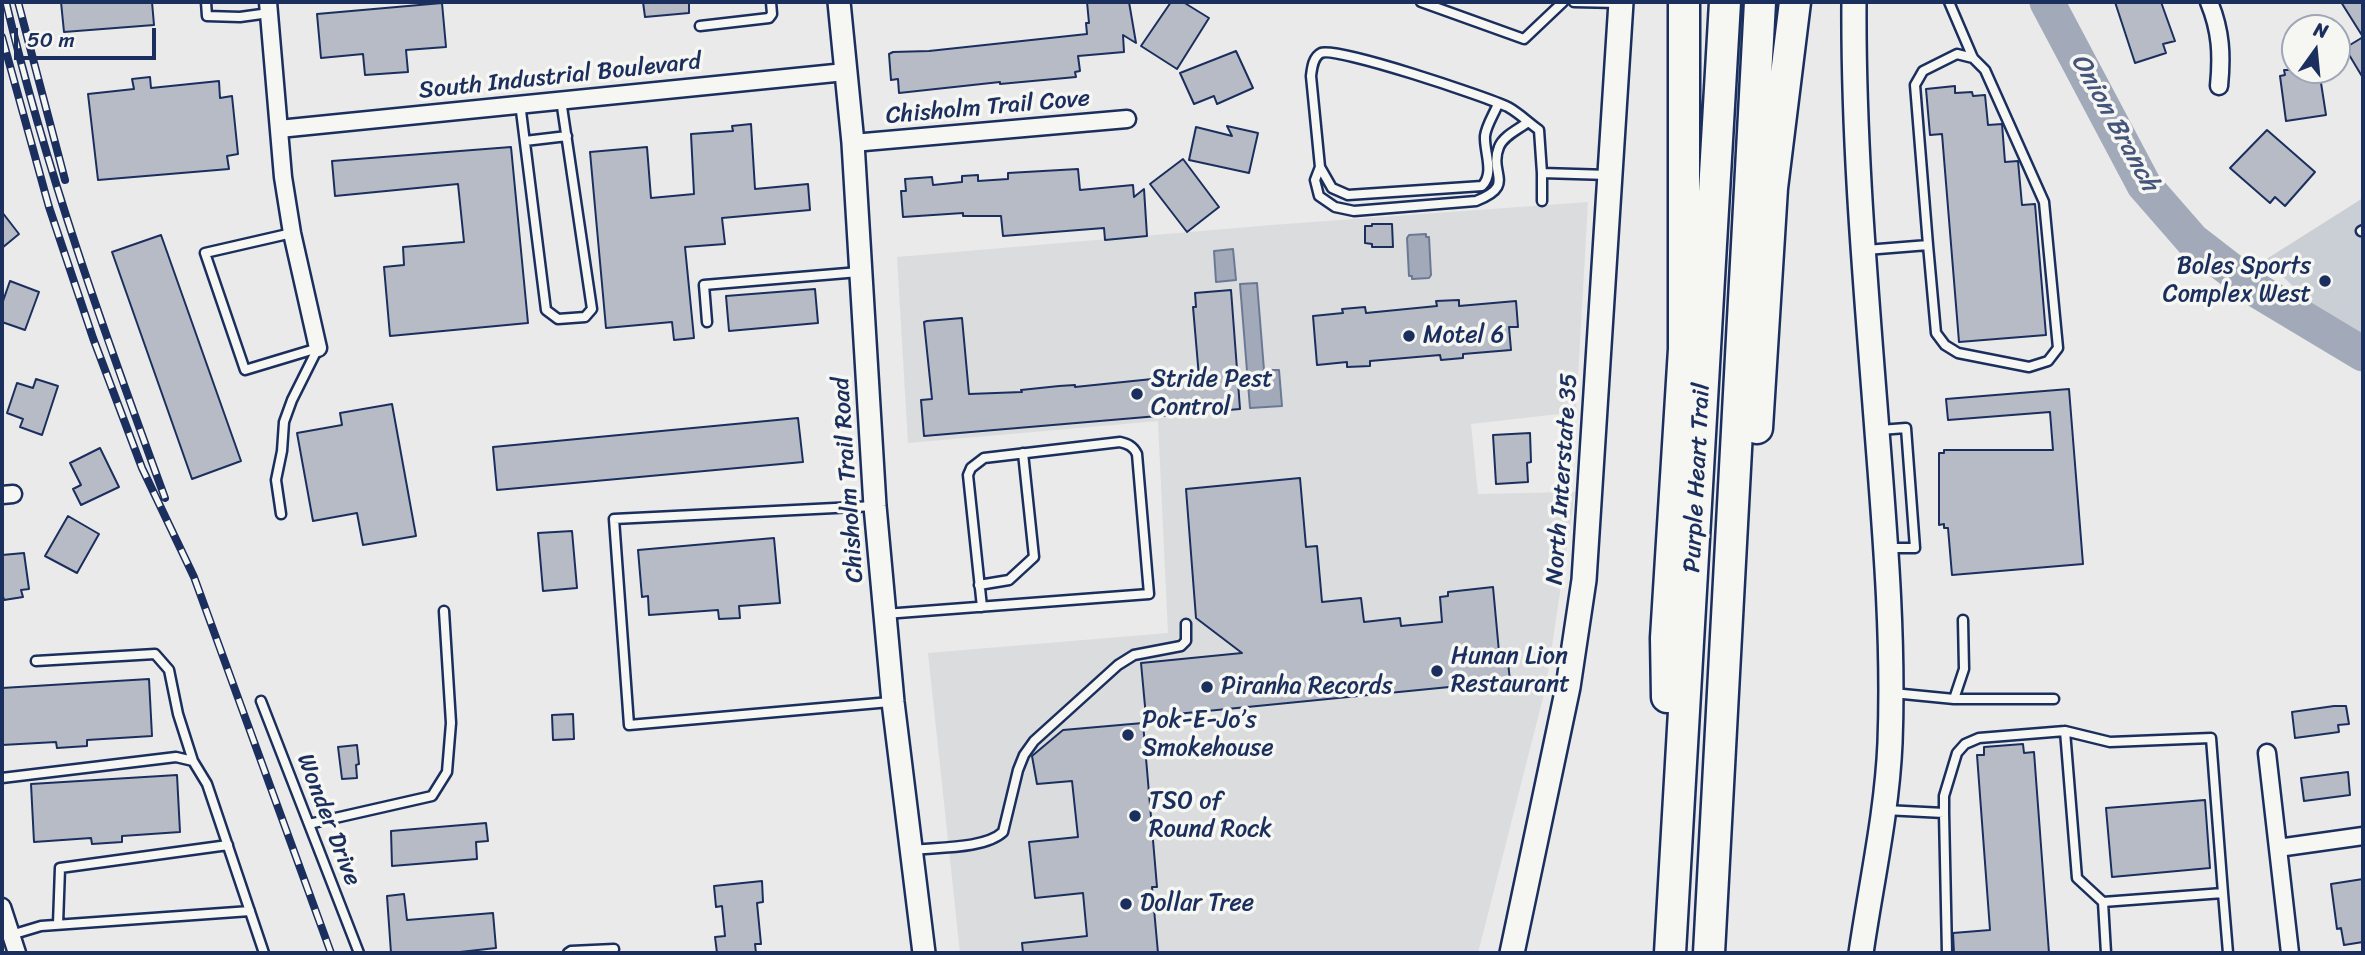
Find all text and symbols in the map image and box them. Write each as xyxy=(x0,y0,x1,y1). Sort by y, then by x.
text: N xyxy=(2310,13,2332,48)
scale bar xyxy=(18,14,159,58)
north arrow xyxy=(2281,14,2351,84)
text: 50 m xyxy=(27,21,75,59)
street label: South Industrial Boulevard xyxy=(417,48,703,106)
water label: Onion Branch xyxy=(2063,49,2165,197)
street label: Chisholm Trail Cove xyxy=(885,85,1091,131)
place label: Boles Sports Complex West xyxy=(2163,253,2311,309)
marker: Boles Sports Complex West xyxy=(2317,273,2333,289)
place label: Motel 6 xyxy=(1423,322,1504,350)
marker: Motel 6 xyxy=(1401,328,1417,344)
place label: Stride Pest Control xyxy=(1151,366,1273,422)
street label: North Interstate 35 xyxy=(1541,372,1585,586)
street label: Chisholm Trail Road xyxy=(827,376,871,584)
street label: Purple Heart Trail xyxy=(1679,382,1717,574)
marker: Stride Pest Control xyxy=(1129,386,1145,402)
place label: Hunan Lion Restaurant xyxy=(1451,643,1570,699)
marker: Hunan Lion Restaurant xyxy=(1429,663,1445,679)
place label: Piranha Records xyxy=(1221,673,1392,701)
marker: Piranha Records xyxy=(1199,679,1215,695)
place label: Pok-E-Jo’s Smokehouse xyxy=(1142,707,1273,763)
marker: Pok-E-Jo’s Smokehouse xyxy=(1120,727,1136,743)
street label: Wonder Drive xyxy=(290,750,366,890)
place label: TSO of Round Rock xyxy=(1149,788,1272,844)
marker: TSO of Round Rock xyxy=(1127,808,1143,824)
place label: Dollar Tree xyxy=(1140,890,1254,918)
marker: Dollar Tree xyxy=(1118,896,1134,912)

